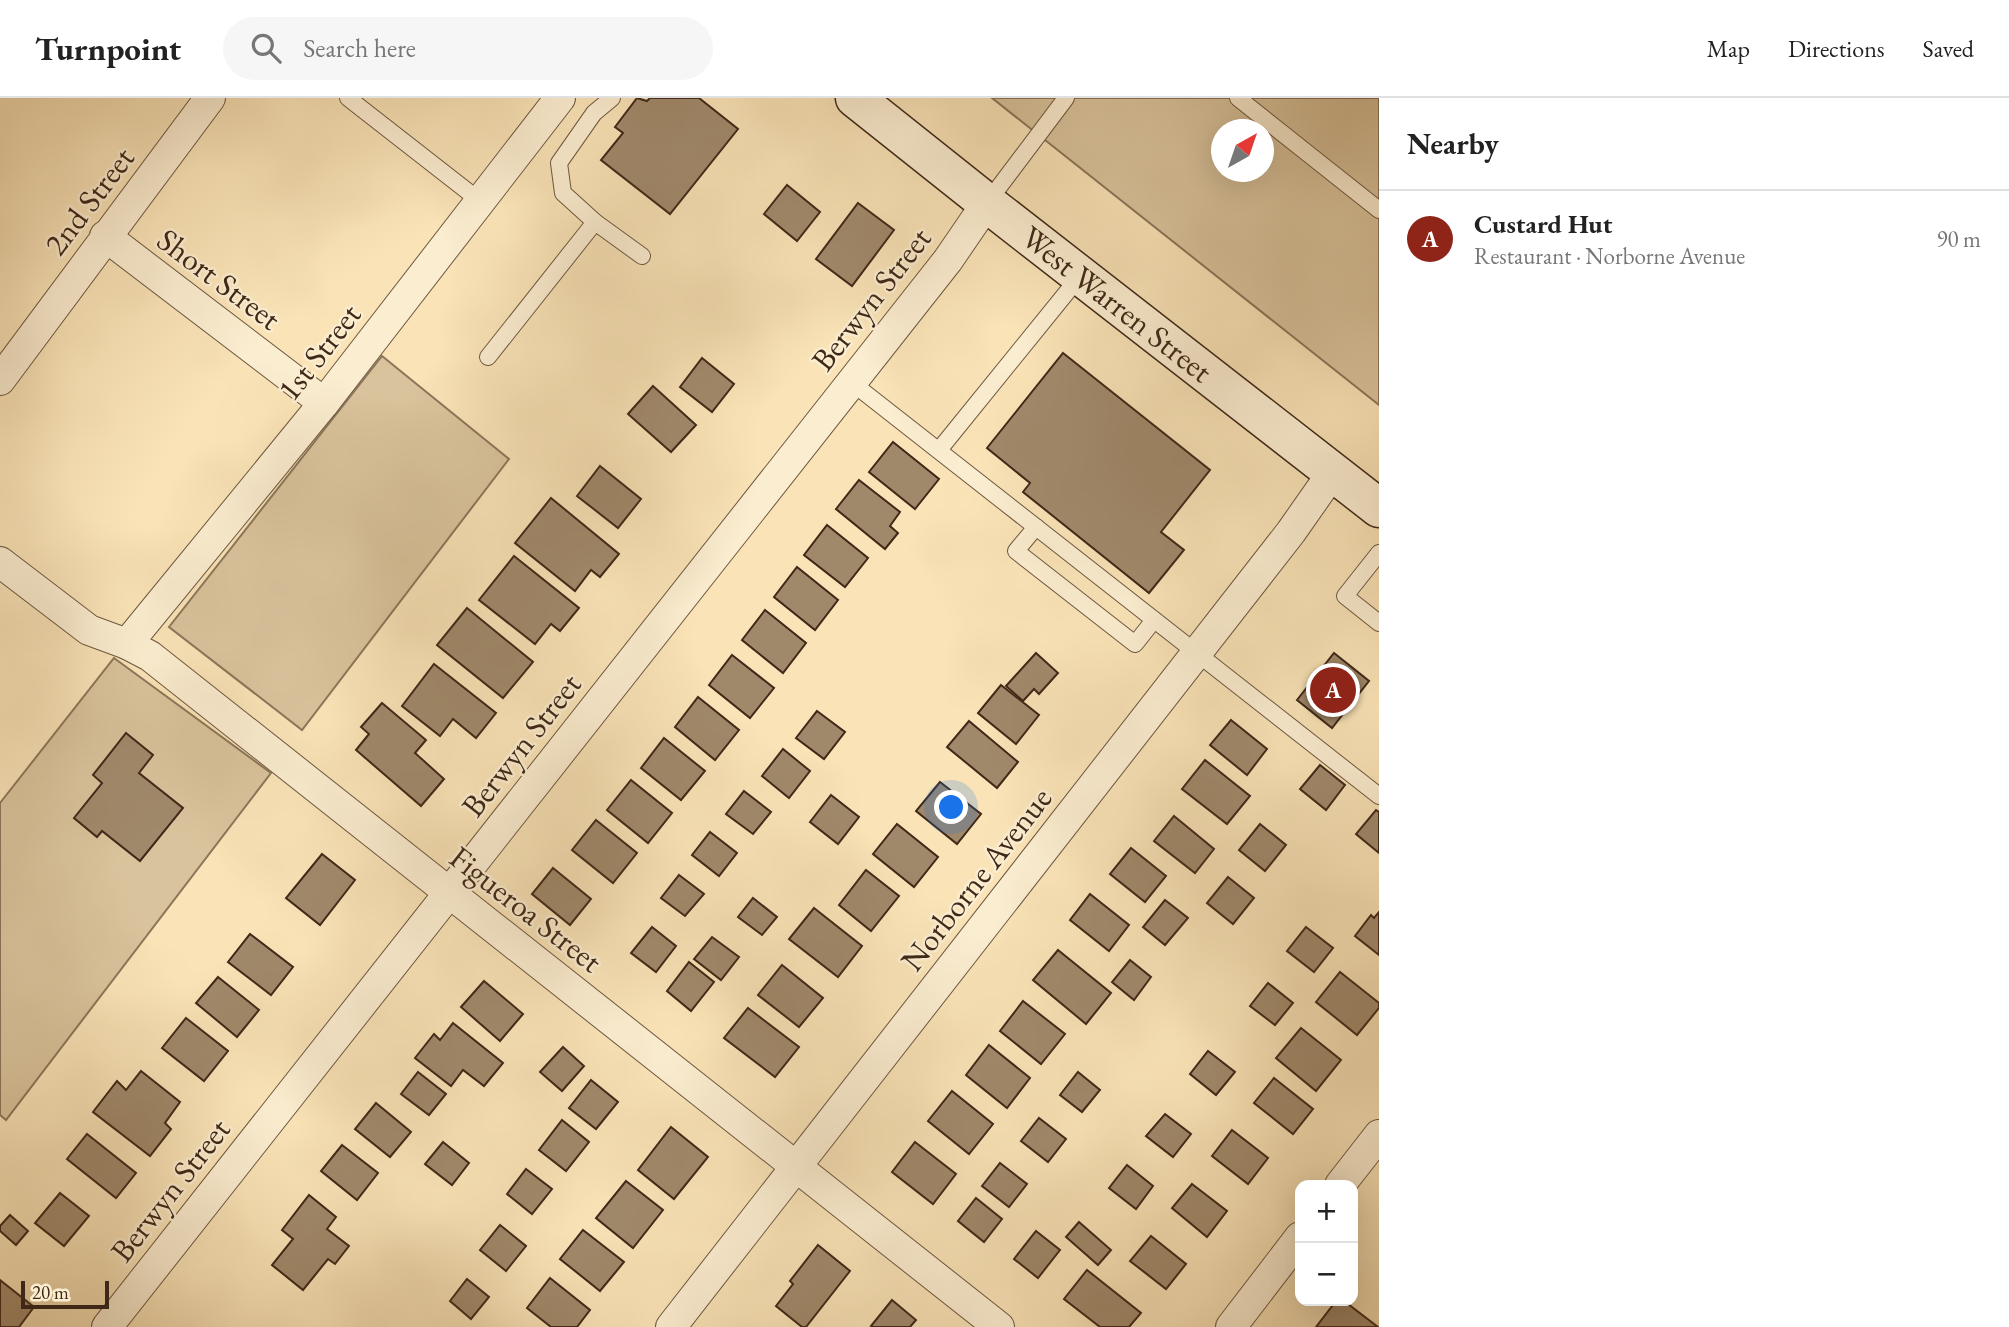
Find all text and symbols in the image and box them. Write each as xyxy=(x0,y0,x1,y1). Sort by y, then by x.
search box xyxy=(223,17,713,80)
text: Turnpoint xyxy=(35,27,181,70)
icon: search xyxy=(247,29,285,67)
text: Search here xyxy=(303,31,416,65)
text: Map xyxy=(1707,33,1750,64)
text: Directions xyxy=(1788,33,1885,64)
text: Saved xyxy=(1923,33,1974,64)
north arrow xyxy=(1211,119,1274,182)
text: Nearby xyxy=(1407,124,1499,163)
street label: 2nd Street xyxy=(35,138,143,264)
text: Custard Hut xyxy=(1474,207,1612,241)
street label: West Warren Street xyxy=(1013,216,1221,392)
street label: Berwyn Street xyxy=(802,218,940,380)
street label: Short Street xyxy=(149,219,289,339)
text: A xyxy=(1422,224,1438,254)
text: 90 m xyxy=(1936,224,1981,254)
text: Restaurant · Norborne Avenue xyxy=(1474,241,1745,271)
street label: 1st Street xyxy=(268,295,370,409)
street label: Berwyn Street xyxy=(452,664,590,826)
pin: A xyxy=(1310,664,1356,716)
street label: Norborne Avenue xyxy=(891,778,1061,980)
your location xyxy=(934,790,968,824)
street label: Figueroa Street xyxy=(441,836,611,982)
street label: Berwyn Street xyxy=(101,1109,239,1271)
map controls xyxy=(1295,1180,1358,1306)
button: + xyxy=(1295,1180,1358,1243)
button: − xyxy=(1295,1243,1358,1306)
scale bar xyxy=(21,1278,108,1310)
text: 20 m xyxy=(32,1280,69,1305)

